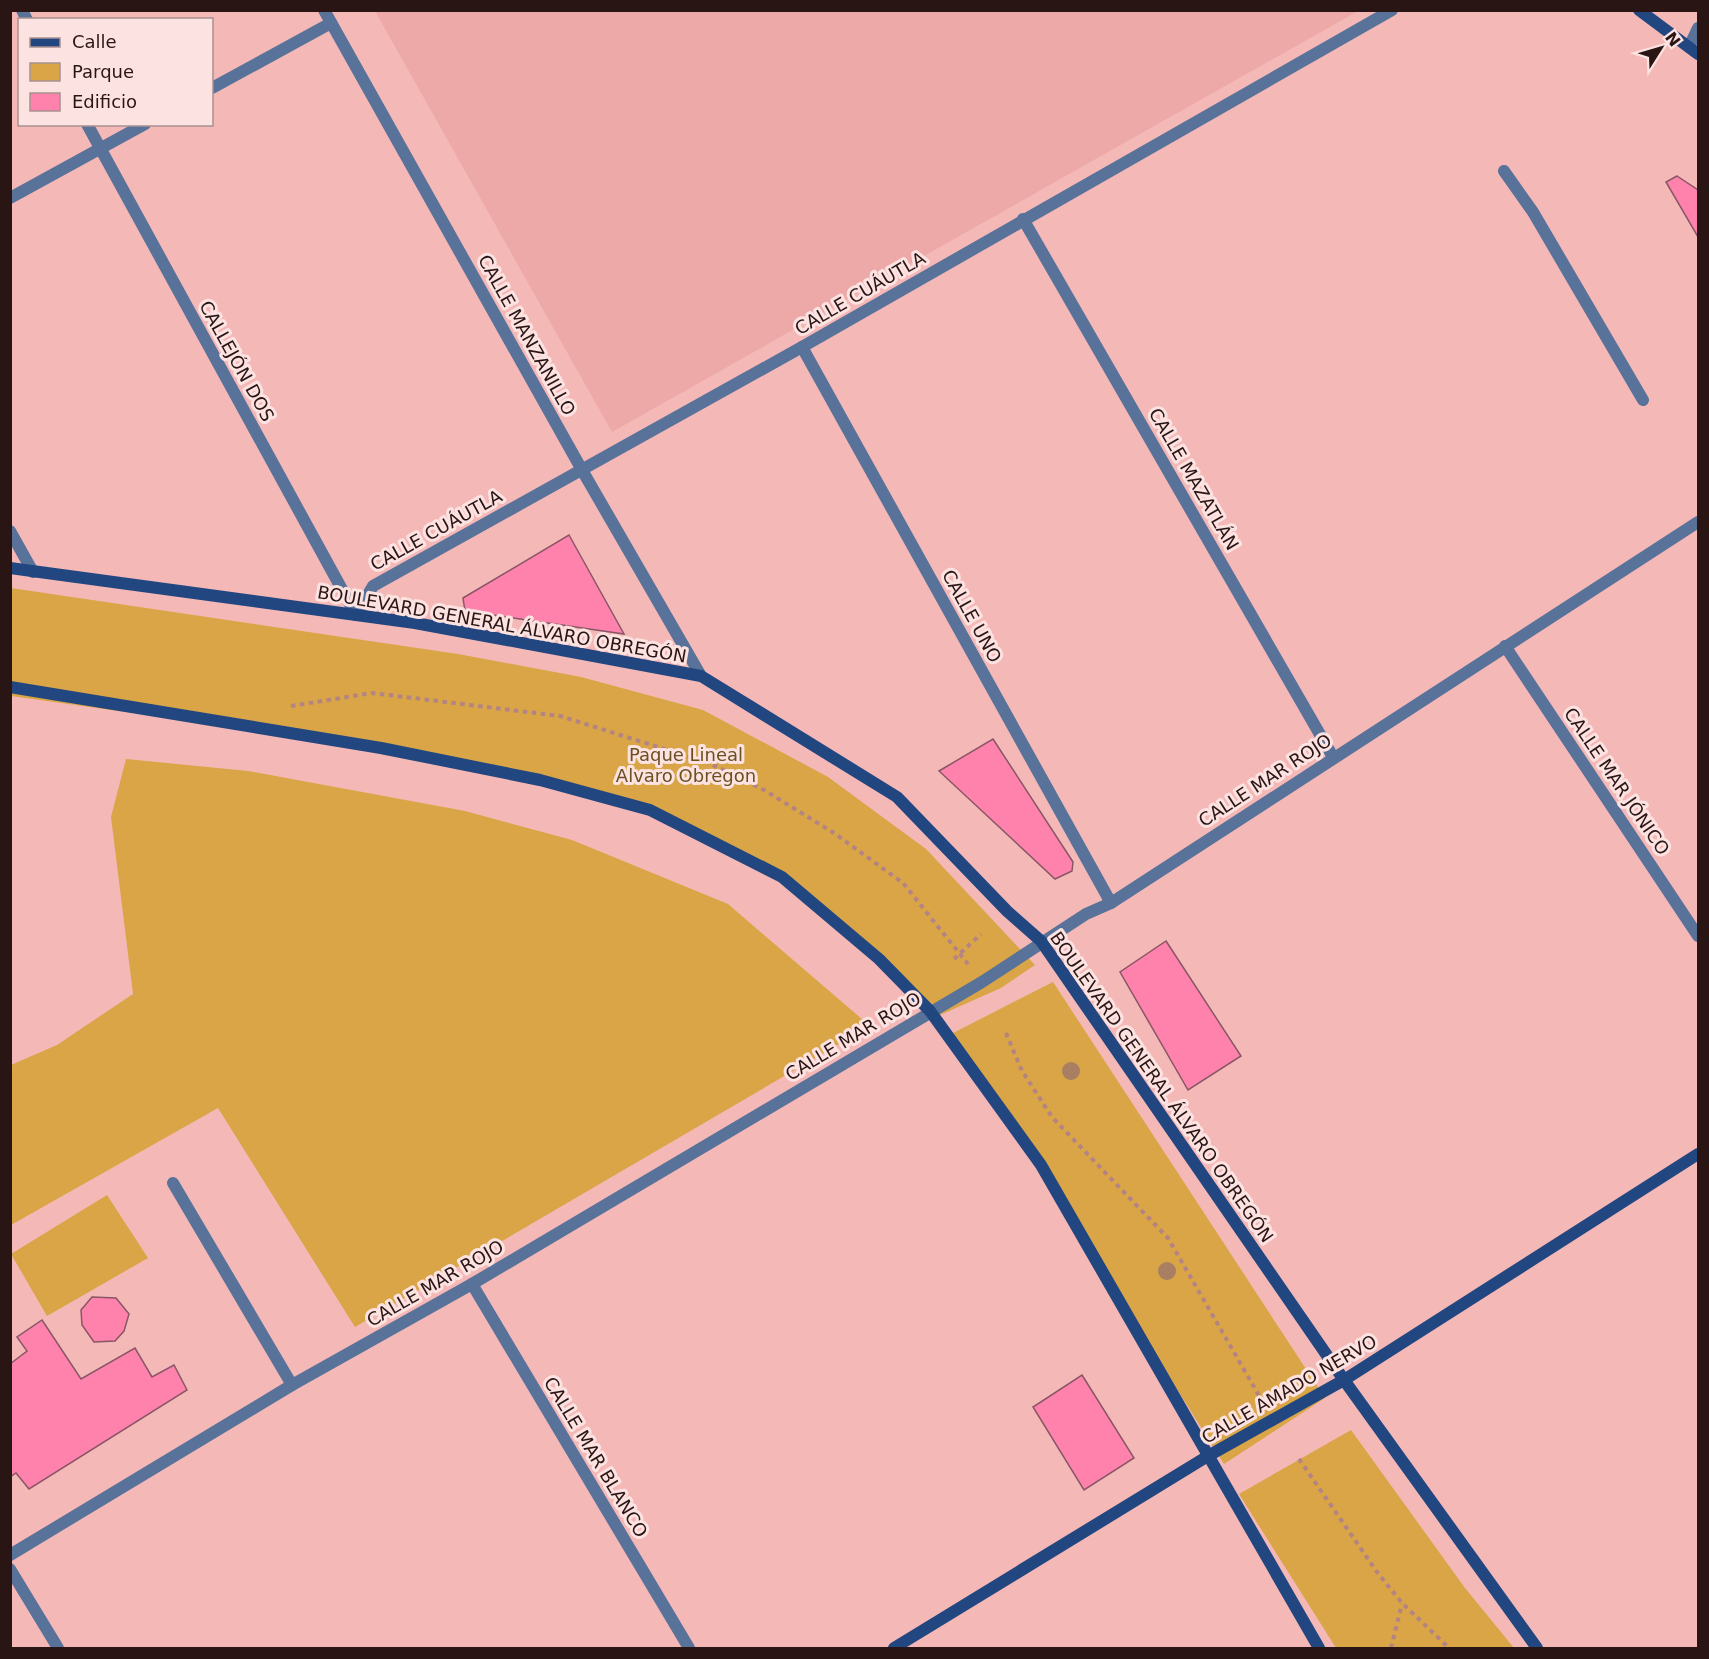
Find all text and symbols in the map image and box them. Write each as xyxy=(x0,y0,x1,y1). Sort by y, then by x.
legend xyxy=(18,18,213,126)
north arrow xyxy=(1631,18,1691,78)
text: N xyxy=(1661,28,1684,50)
text: Calle xyxy=(72,31,117,52)
text: Parque xyxy=(72,61,134,82)
text: Edificio xyxy=(72,91,137,112)
street label: CALLE CUÁUTLA xyxy=(791,247,930,339)
street label: CALLE MANZANILLO xyxy=(474,251,580,419)
street label: CALLEJÓN DOS xyxy=(195,297,279,425)
street label: CALLE MAZATLÁN xyxy=(1145,404,1243,554)
street label: CALLE CUÁUTLA xyxy=(367,485,506,575)
street label: CALLE UNO xyxy=(938,566,1006,666)
street label: BOULEVARD GENERAL ÁLVARO OBREGÓN xyxy=(316,581,688,667)
street label: CALLE MAR JÓNICO xyxy=(1560,703,1674,859)
street label: CALLE MAR ROJO xyxy=(1195,729,1335,831)
park label: Paque Lineal Alvaro Obregon xyxy=(616,744,756,786)
street label: BOULEVARD GENERAL ÁLVARO OBREGÓN xyxy=(1046,928,1278,1246)
street label: CALLE MAR ROJO xyxy=(781,987,925,1085)
street label: CALLE MAR ROJO xyxy=(363,1235,507,1331)
street label: CALLE AMADO NERVO xyxy=(1198,1330,1380,1448)
street label: CALLE MAR BLANCO xyxy=(540,1373,652,1541)

